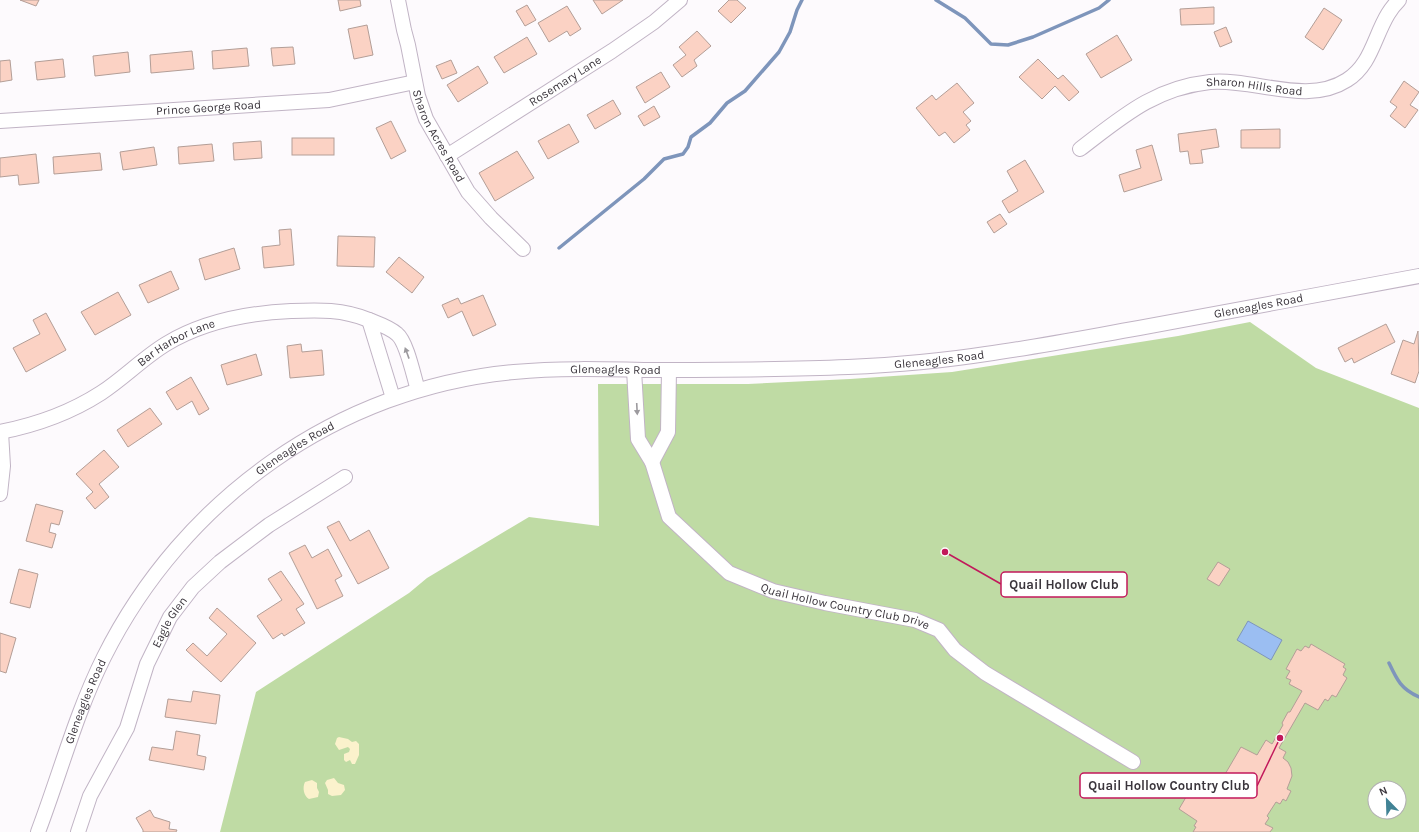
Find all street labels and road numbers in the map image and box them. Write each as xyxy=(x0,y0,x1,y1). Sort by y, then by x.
street label: Rosemary Lane xyxy=(526,53,604,109)
street label: Sharon Hills Road xyxy=(1205,75,1303,98)
street label: Sharon Acres Road xyxy=(410,88,468,185)
street label: Prince George Road xyxy=(156,97,261,118)
street label: Gleneagles Road xyxy=(1213,291,1304,321)
street label: Bar Harbor Lane xyxy=(134,316,217,369)
street label: Gleneagles Road xyxy=(894,347,985,371)
street label: Gleneagles Road xyxy=(570,362,661,377)
street label: Gleneagles Road xyxy=(253,418,337,478)
street label: Quail Hollow Country Club Drive xyxy=(759,580,932,632)
street label: Eagle Glen xyxy=(149,594,190,650)
street label: Gleneagles Road xyxy=(62,657,109,746)

